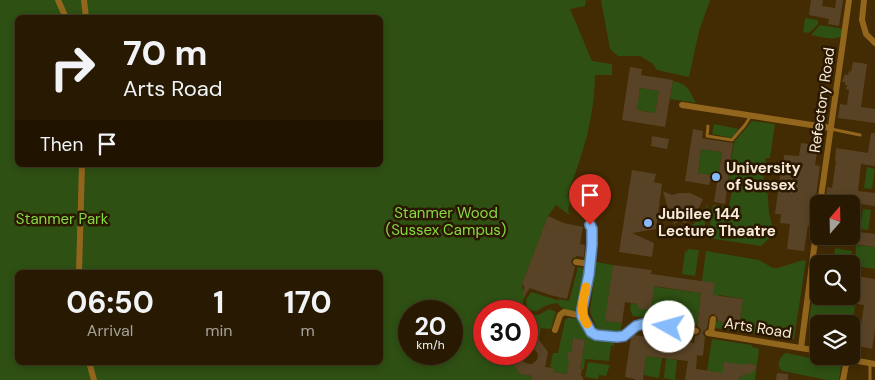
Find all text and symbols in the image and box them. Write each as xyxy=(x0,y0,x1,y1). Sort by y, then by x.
text: 70 m xyxy=(123,30,207,76)
icon: right xyxy=(40,35,105,100)
street label: Refectory Road xyxy=(805,46,839,154)
text: Arts Road xyxy=(123,74,222,103)
icon: arrive xyxy=(93,130,121,158)
text: Then xyxy=(40,132,83,157)
place label: University of Sussex xyxy=(726,158,801,195)
marker: University of Sussex xyxy=(710,171,722,183)
pin xyxy=(569,174,611,225)
icon: arrive xyxy=(576,181,604,209)
north arrow xyxy=(810,195,860,245)
map controls xyxy=(810,195,860,365)
park label: Stanmer Wood (Sussex Campus) xyxy=(386,203,506,240)
place label: Jubilee 144 Lecture Theatre xyxy=(658,204,776,241)
park label: Stanmer Park xyxy=(16,209,109,229)
marker: Jubilee 144 Lecture Theatre xyxy=(642,217,654,229)
button: search xyxy=(810,255,860,305)
text: 06:50 xyxy=(66,283,154,322)
text: 1 xyxy=(213,283,224,322)
text: 170 xyxy=(284,283,332,322)
speed limit sign: 30 xyxy=(473,300,538,365)
position arrow xyxy=(642,300,694,352)
text: 20 xyxy=(415,310,446,343)
street label: Arts Road xyxy=(723,313,793,343)
button: layers xyxy=(810,315,860,365)
text: Arrival xyxy=(87,320,133,341)
text: min xyxy=(205,320,232,341)
text: m xyxy=(301,320,315,341)
text: km/h xyxy=(416,337,445,353)

